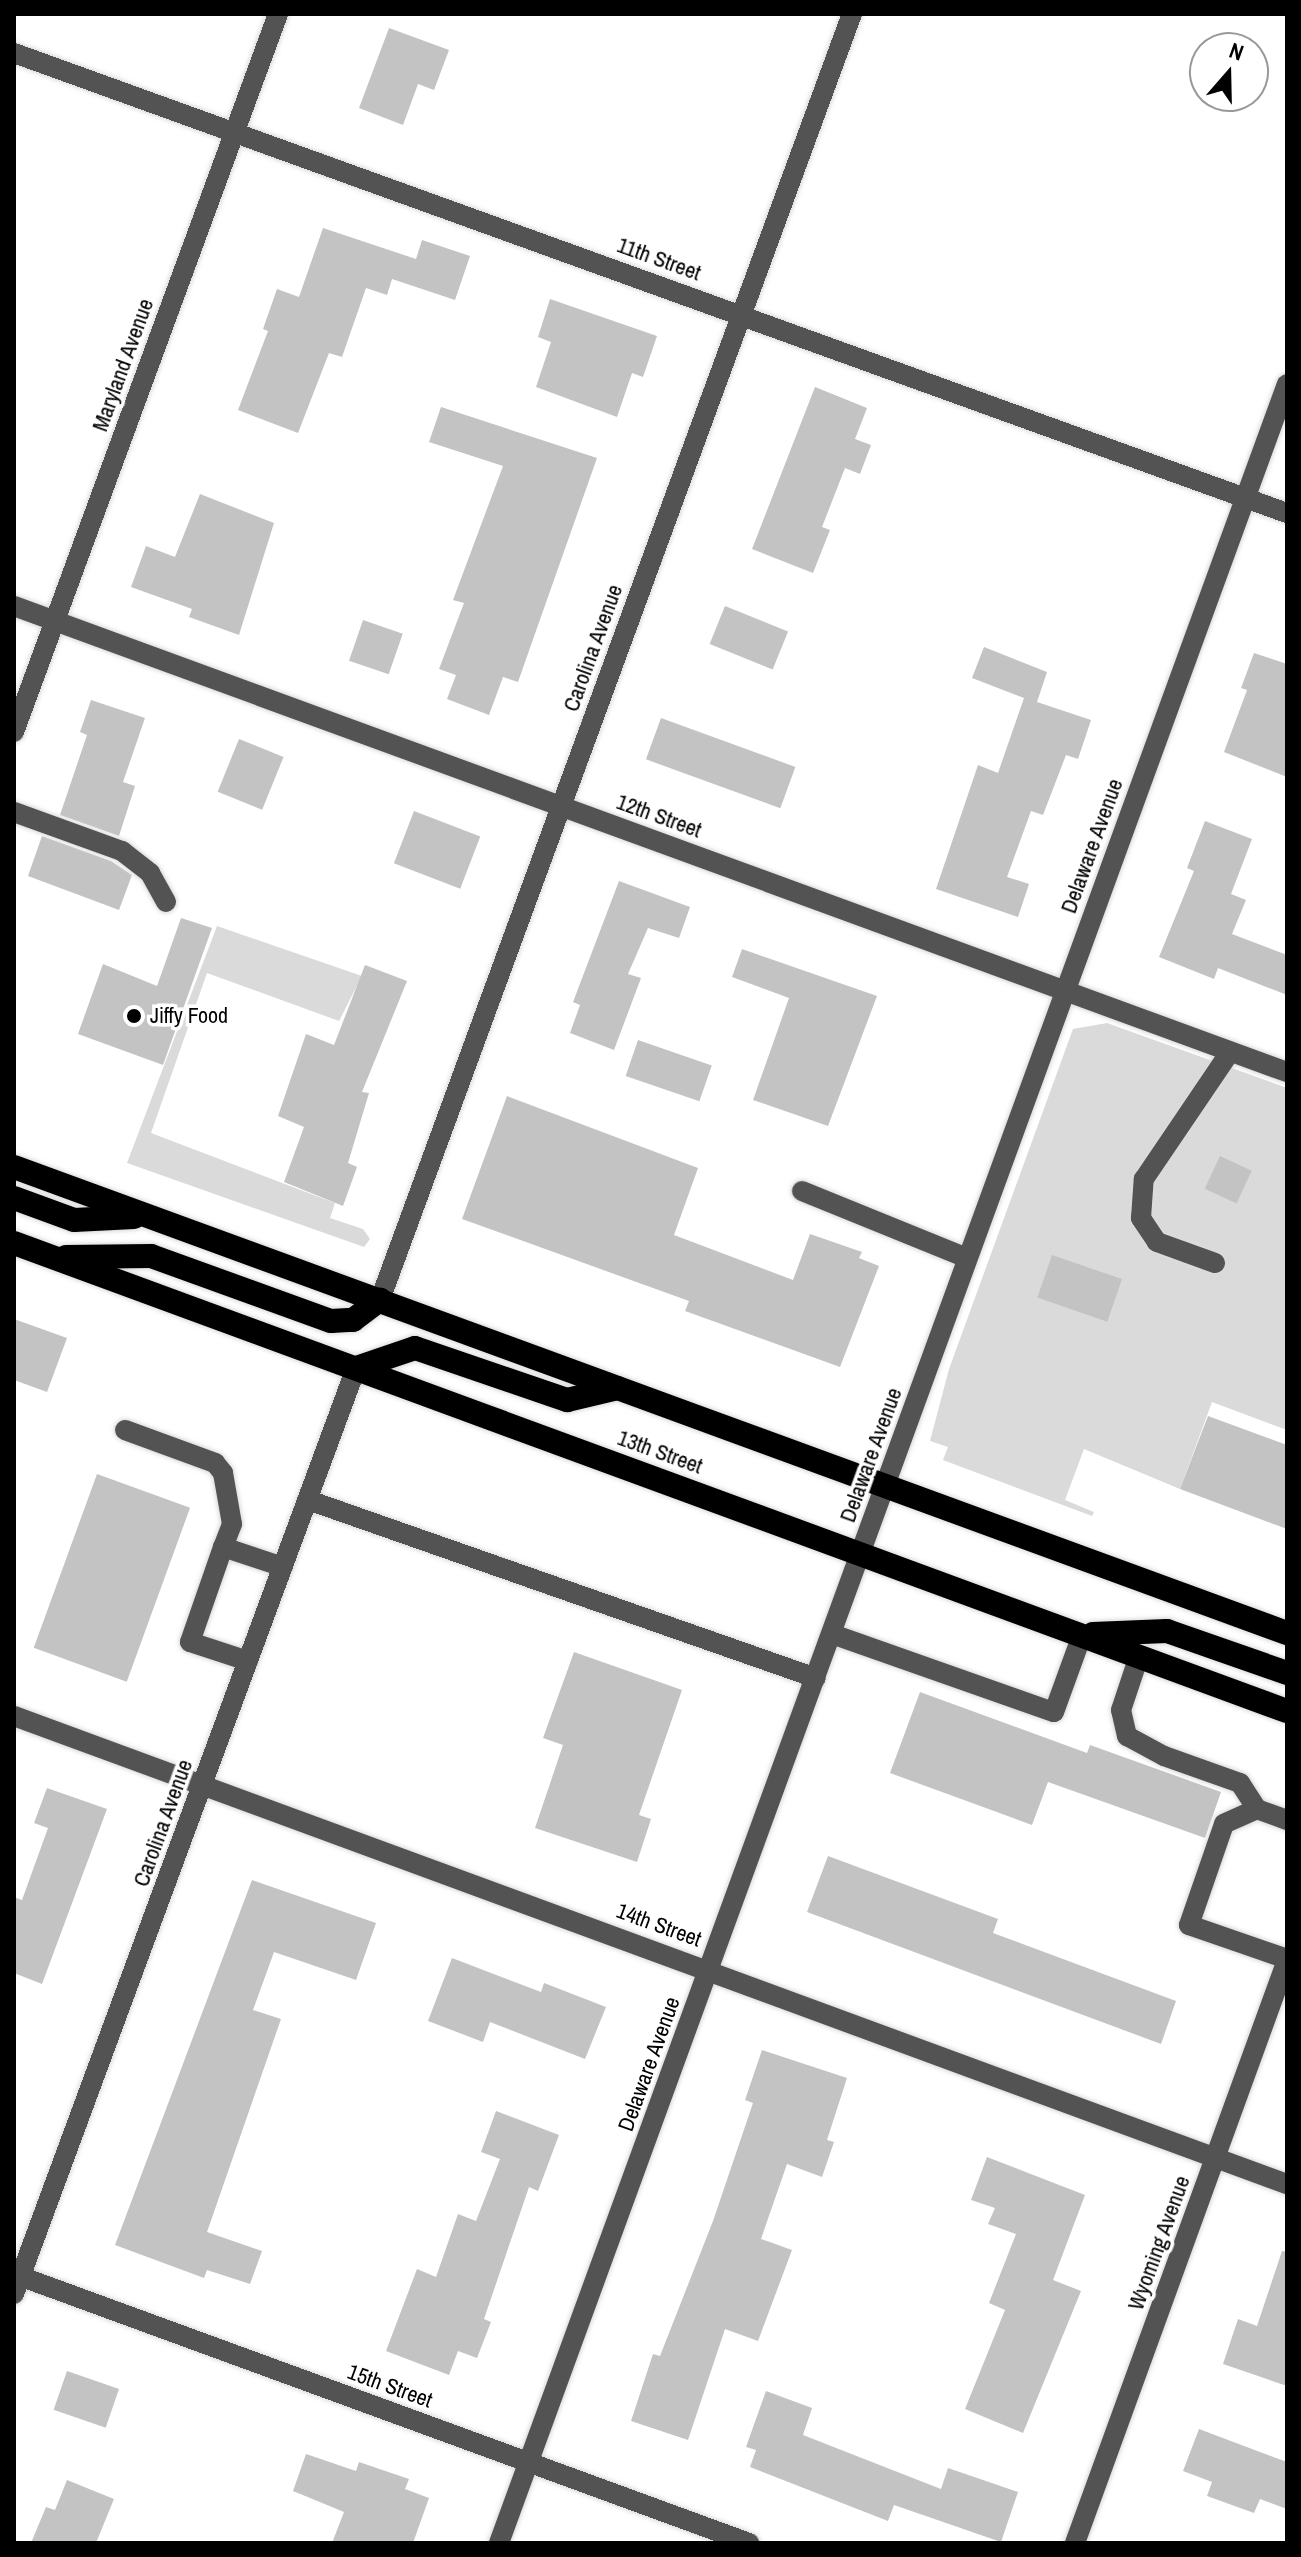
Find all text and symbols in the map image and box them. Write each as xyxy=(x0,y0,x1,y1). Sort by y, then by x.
north arrow xyxy=(1189,32,1269,112)
text: N xyxy=(1225,35,1248,68)
street label: 11th Street xyxy=(614,232,704,286)
street label: Maryland Avenue xyxy=(87,295,159,435)
street label: Carolina Avenue xyxy=(558,580,628,716)
street label: Delaware Avenue xyxy=(1055,775,1129,917)
street label: 12th Street xyxy=(613,789,705,843)
place label: Jiffy Food xyxy=(150,1003,228,1029)
marker: Jiffy Food xyxy=(125,1007,143,1025)
street label: Delaware Avenue xyxy=(834,1384,908,1526)
street label: 13th Street xyxy=(614,1425,706,1479)
street label: Carolina Avenue xyxy=(128,1755,198,1891)
street label: 14th Street xyxy=(613,1898,705,1952)
street label: Delaware Avenue xyxy=(612,1993,686,2135)
street label: Wyoming Avenue xyxy=(1122,2172,1196,2314)
street label: 15th Street xyxy=(344,2359,436,2413)

